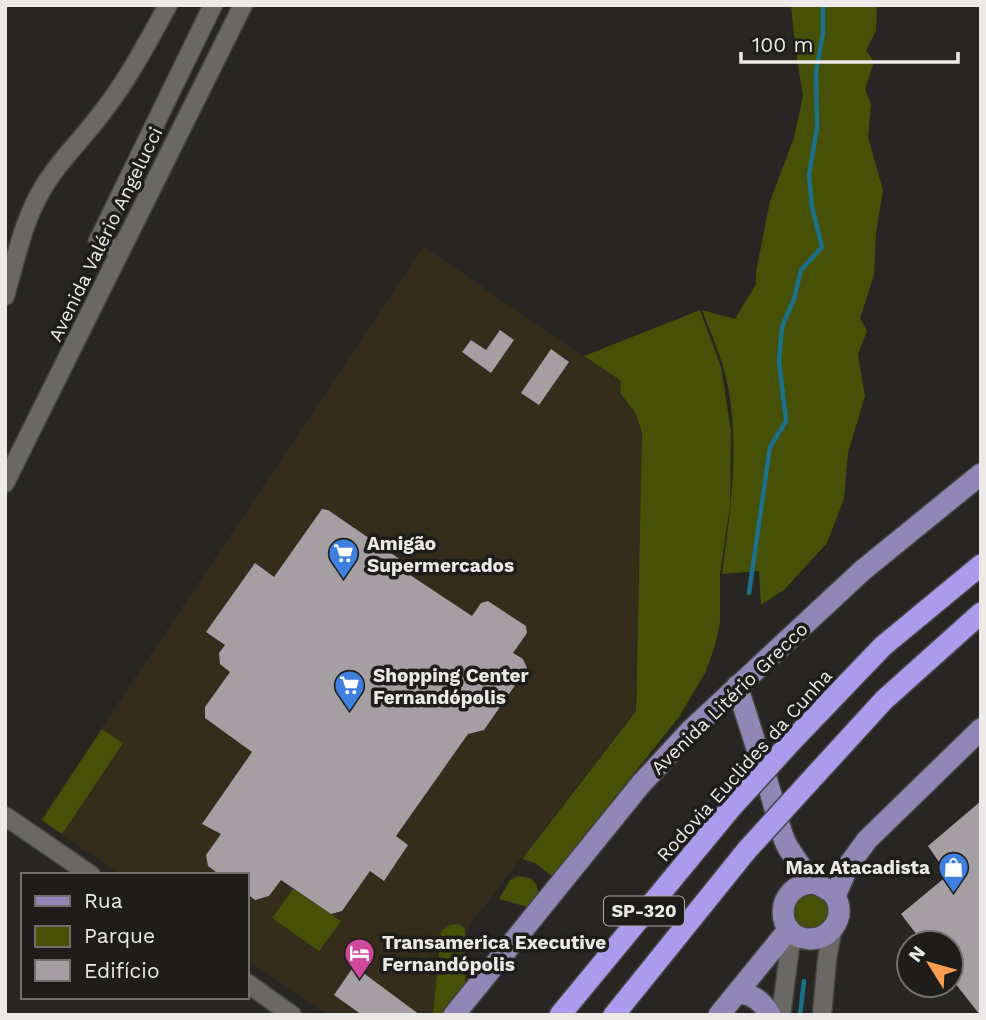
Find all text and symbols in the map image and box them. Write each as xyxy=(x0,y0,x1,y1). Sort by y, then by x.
scale bar xyxy=(741,21,958,65)
text: 100 m xyxy=(752,32,814,57)
street label: Avenida Valério Angelucci xyxy=(43,123,167,345)
place label: Amigão Supermercados xyxy=(367,532,514,577)
supermarket icon: Amigão Supermercados xyxy=(327,537,361,581)
street label: Avenida Litério Grecco xyxy=(646,617,813,779)
place label: Shopping Center Fernandópolis xyxy=(373,664,530,709)
street label: Rodovia Euclides da Cunha xyxy=(652,664,837,866)
supermarket icon: Shopping Center Fernandópolis xyxy=(333,669,367,713)
shop icon: Max Atacadista xyxy=(936,850,970,894)
place label: Max Atacadista xyxy=(785,856,930,879)
legend xyxy=(21,873,248,999)
text: Rua xyxy=(84,888,123,913)
road number: SP-320 xyxy=(604,896,684,926)
text: Parque xyxy=(84,923,155,948)
north arrow xyxy=(895,929,965,999)
place label: Transamerica Executive Fernandópolis xyxy=(382,931,606,976)
hotel icon: Transamerica Executive Fernandópolis xyxy=(342,936,376,980)
text: N xyxy=(903,942,930,967)
text: Edifício xyxy=(84,958,160,983)

